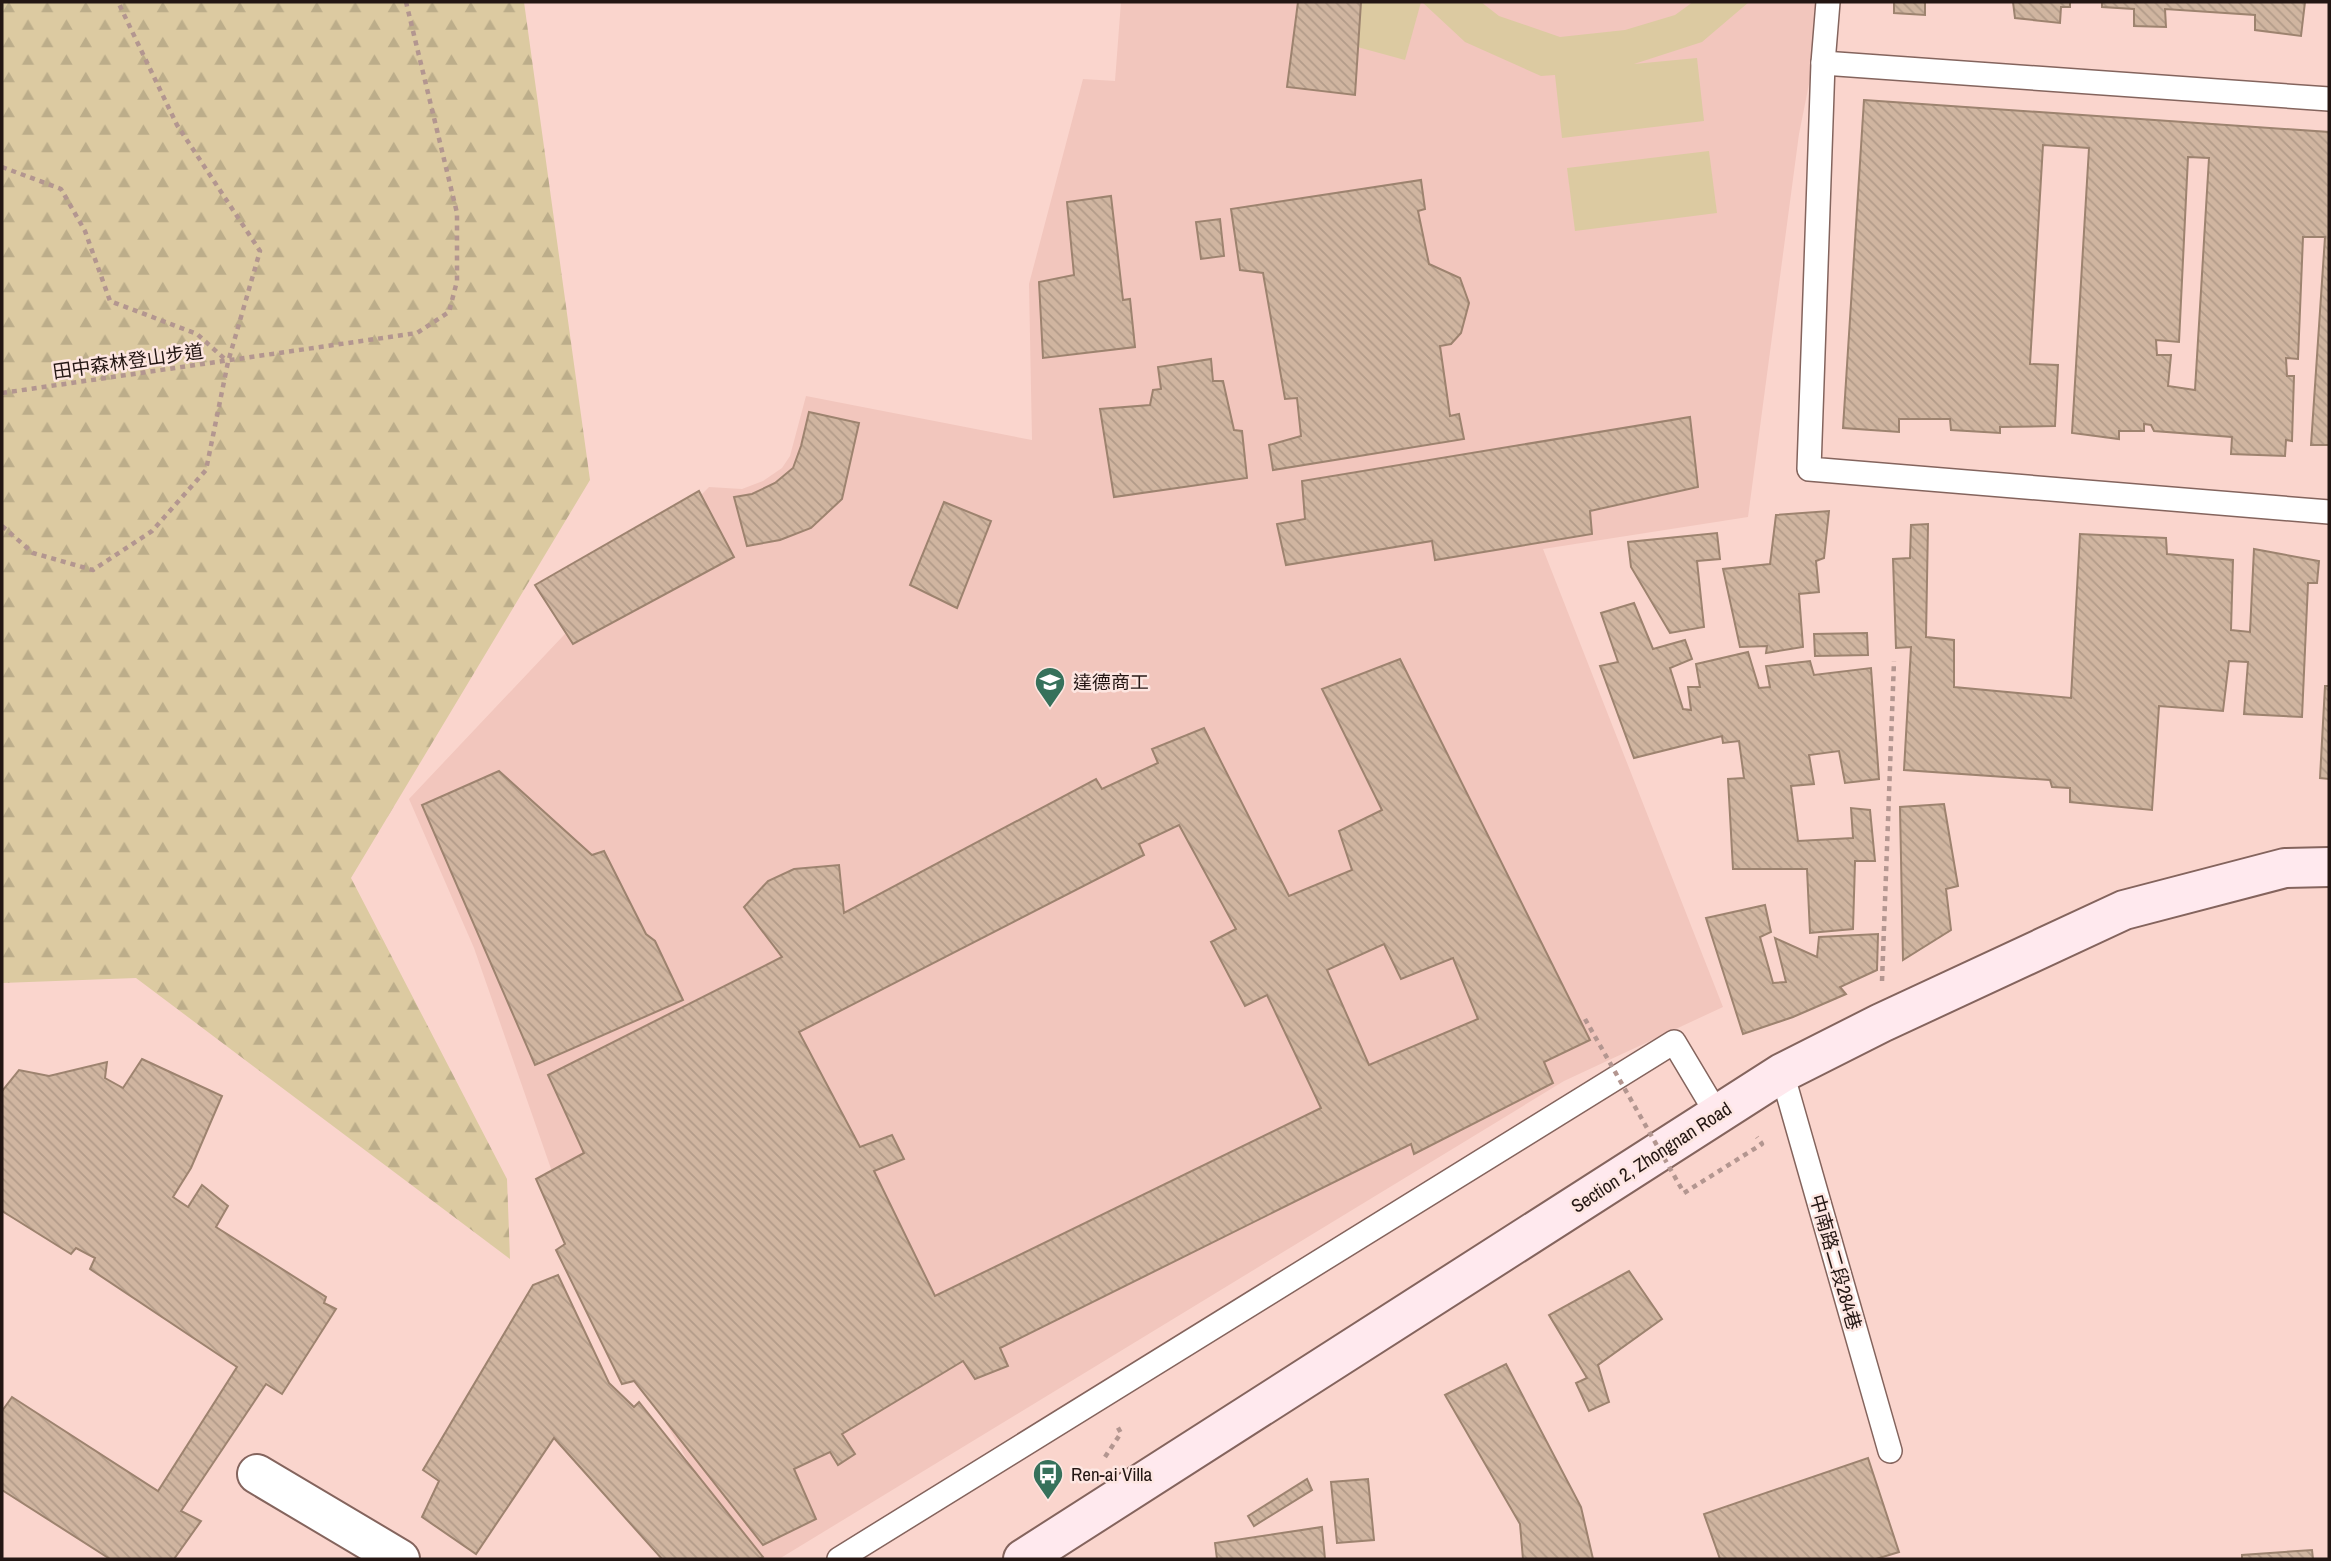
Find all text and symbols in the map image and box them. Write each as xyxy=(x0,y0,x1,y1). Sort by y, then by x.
street label: 田中森林登山步道 xyxy=(51,338,205,384)
school or university icon: 達德商工 xyxy=(1033,665,1067,709)
place label: 達德商工 xyxy=(1073,669,1149,695)
street label: Section 2, Zhongnan Road xyxy=(1566,1095,1736,1219)
street label: 中南路二段284巷 xyxy=(1804,1191,1868,1333)
bus stop icon: Ren-ai Villa xyxy=(1031,1457,1065,1501)
place label: Ren-ai Villa xyxy=(1071,1461,1152,1487)

